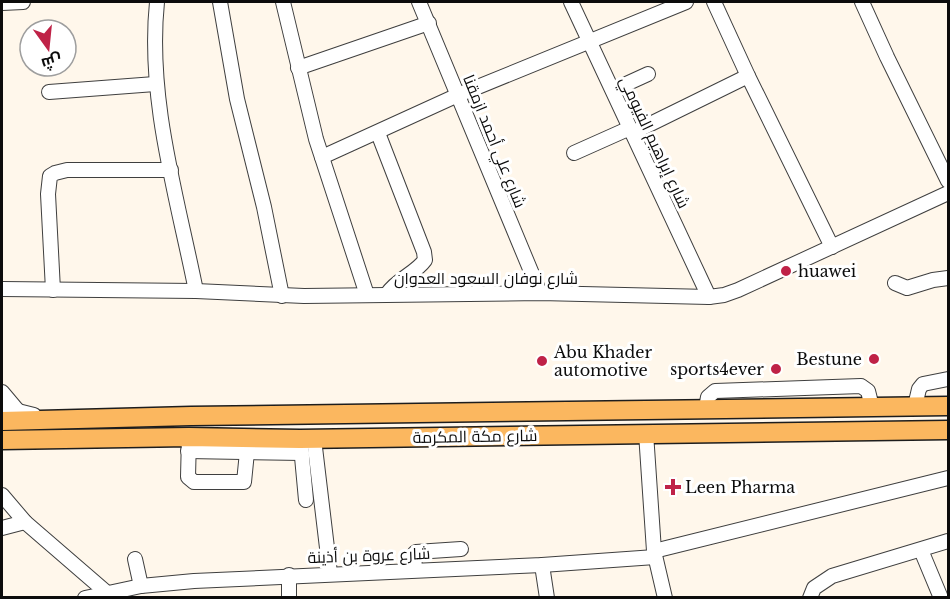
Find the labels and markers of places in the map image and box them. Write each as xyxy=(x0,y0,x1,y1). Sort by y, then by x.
place label: huawei xyxy=(798,261,857,281)
marker: huawei xyxy=(779,264,793,278)
place label: Abu Khader automotive xyxy=(553,342,652,380)
place label: Bestune xyxy=(796,349,862,369)
marker: Bestune xyxy=(867,352,881,366)
marker: Abu Khader automotive xyxy=(535,354,549,368)
place label: sports4ever xyxy=(670,359,764,379)
marker: sports4ever xyxy=(769,362,783,376)
place label: Leen Pharma xyxy=(685,477,795,497)
marker: Leen Pharma xyxy=(666,480,680,494)

